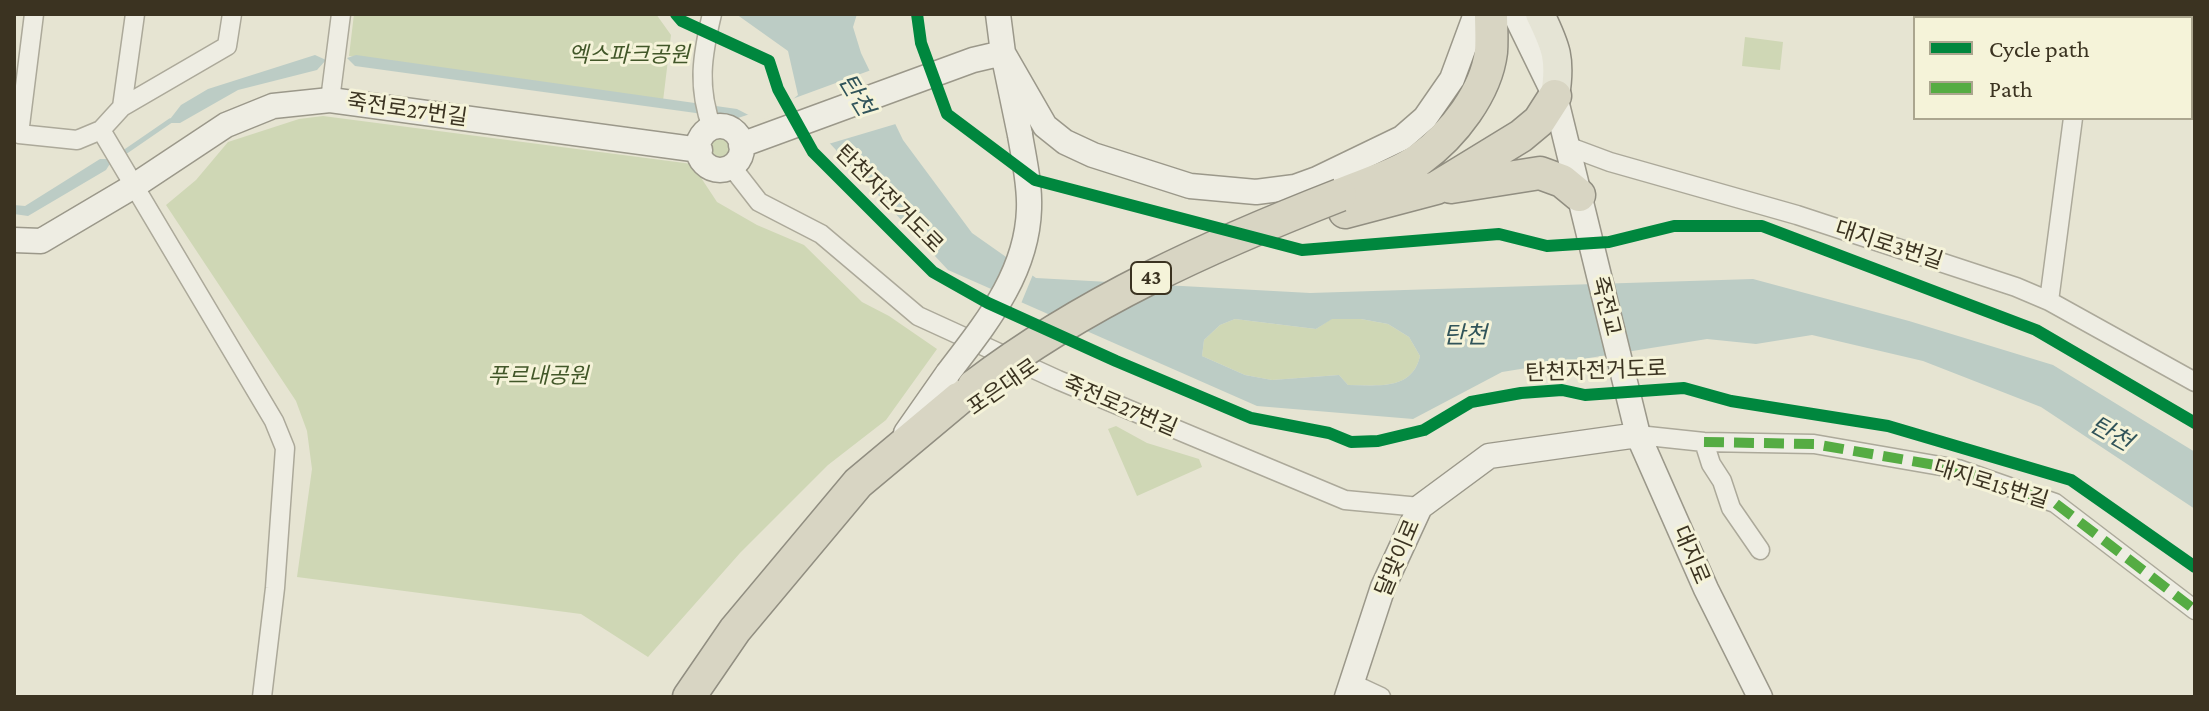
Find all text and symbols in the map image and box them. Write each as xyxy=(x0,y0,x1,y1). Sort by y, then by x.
legend xyxy=(1913,16,2193,120)
text: Cycle path xyxy=(1989,35,2090,62)
park label: 엑스파크공원 xyxy=(568,42,690,68)
water label: 탄천 xyxy=(832,69,880,121)
text: Path xyxy=(1989,75,2033,102)
street label: 죽전로27번길 xyxy=(345,88,469,132)
street label: 탄천자전거도로 xyxy=(830,140,948,258)
street label: 대지로3번길 xyxy=(1832,215,1946,275)
road number: 43 xyxy=(1131,262,1171,294)
street label: 죽전교 xyxy=(1586,273,1626,339)
water label: 탄천 xyxy=(1443,322,1487,350)
street label: 포은대로 xyxy=(962,353,1044,421)
street label: 탄천자전거도로 xyxy=(1525,355,1667,387)
park label: 푸르내공원 xyxy=(487,363,589,389)
street label: 죽전로27번길 xyxy=(1059,370,1181,442)
water label: 탄천 xyxy=(2085,410,2137,458)
street label: 대지로15번길 xyxy=(1930,454,2052,514)
street label: 달맞이로 xyxy=(1370,516,1426,600)
street label: 대지로 xyxy=(1667,522,1715,588)

